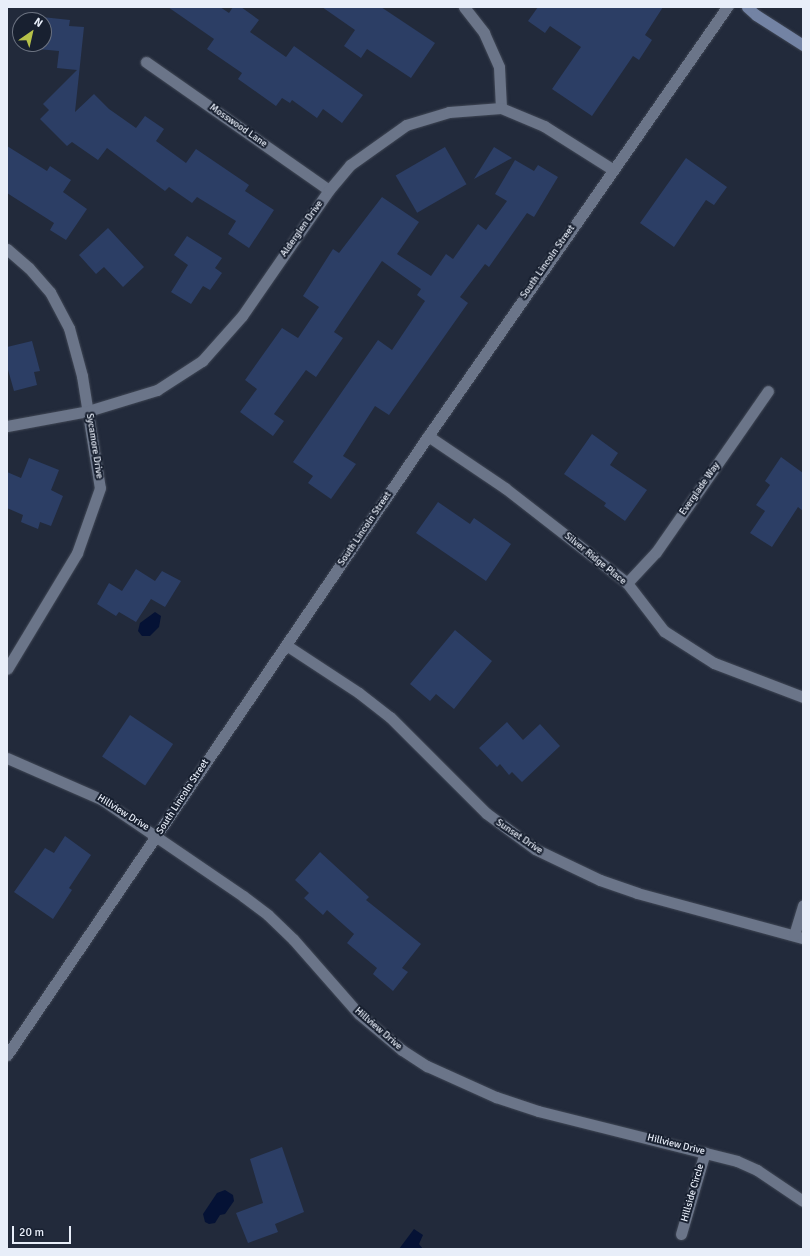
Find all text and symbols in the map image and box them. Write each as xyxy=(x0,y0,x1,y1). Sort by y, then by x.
north arrow xyxy=(12,12,52,52)
text: N xyxy=(32,15,45,30)
street label: Mosswood Lane xyxy=(207,102,269,150)
street label: Alderglen Drive xyxy=(278,199,326,259)
street label: South Lincoln Street xyxy=(518,223,578,301)
street label: Sycamore Drive xyxy=(83,413,105,479)
street label: Everglade Way xyxy=(677,460,723,518)
street label: South Lincoln Street xyxy=(336,490,394,568)
street label: Silver Ridge Place xyxy=(562,530,628,588)
street label: South Lincoln Street xyxy=(154,757,212,837)
street label: Hillview Drive xyxy=(95,792,151,834)
street label: Sunset Drive xyxy=(493,817,545,857)
street label: Hillview Drive xyxy=(352,1005,404,1053)
street label: Hillview Drive xyxy=(646,1132,706,1158)
street label: Hillside Circle xyxy=(679,1163,707,1223)
scale bar xyxy=(14,1218,73,1244)
text: 20 m xyxy=(19,1225,44,1240)

